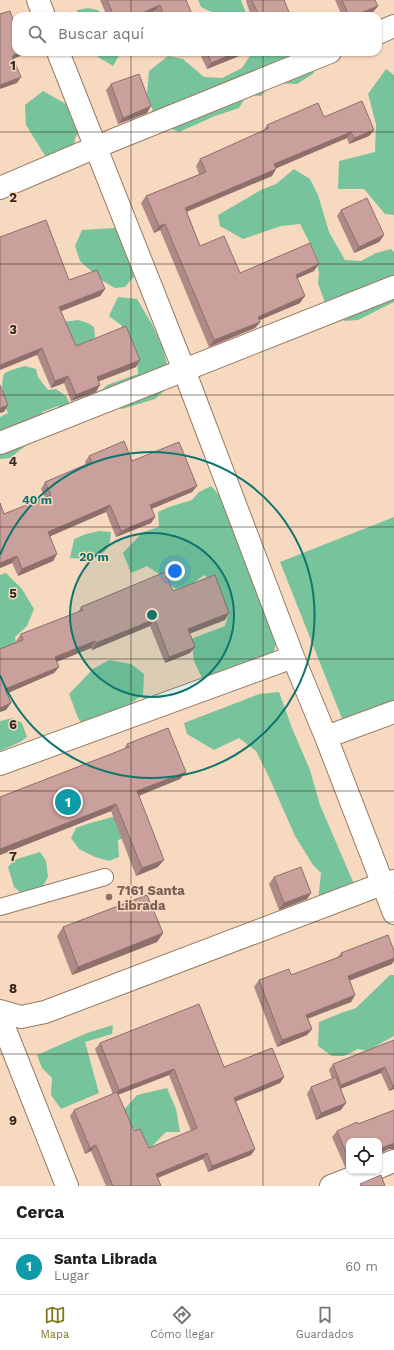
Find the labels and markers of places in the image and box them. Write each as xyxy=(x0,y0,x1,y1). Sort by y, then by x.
centre of rings xyxy=(145,608,159,622)
pin: 1 xyxy=(55,787,81,817)
place label: 7161 Santa Librada xyxy=(117,883,185,913)
marker: 7161 Santa Librada xyxy=(104,892,114,902)

